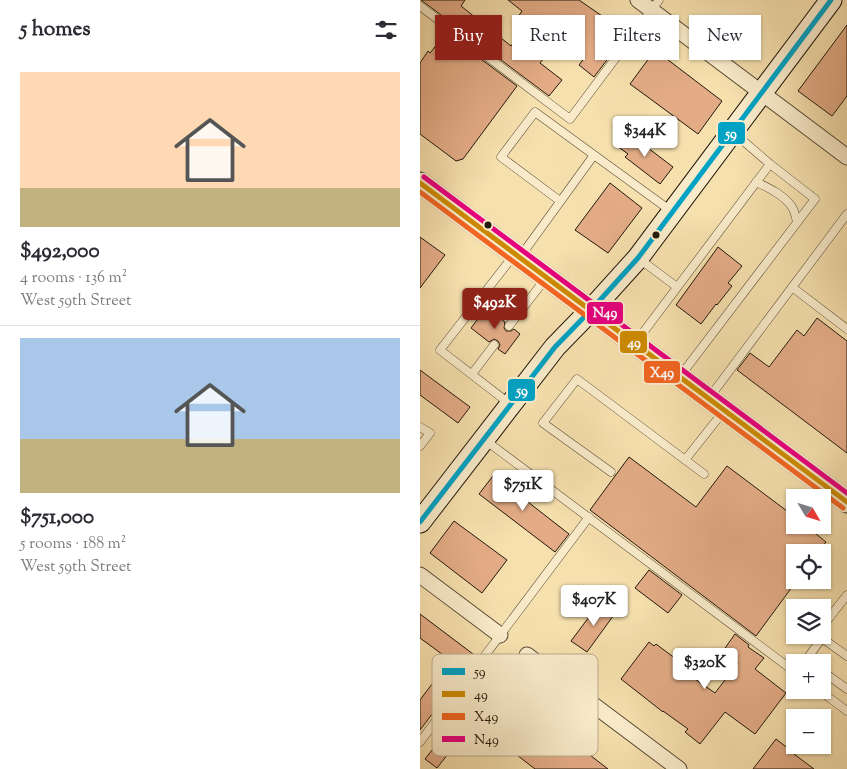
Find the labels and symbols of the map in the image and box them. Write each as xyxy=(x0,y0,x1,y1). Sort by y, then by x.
pin: $344K xyxy=(610,116,680,158)
line badge: 59 xyxy=(717,121,746,145)
text: 59 xyxy=(724,125,737,145)
unlabelled marker xyxy=(483,220,493,230)
unlabelled marker xyxy=(651,230,661,240)
pin: $492K xyxy=(460,288,530,330)
line badge: N49 xyxy=(586,301,624,325)
text: N49 xyxy=(593,304,618,324)
line badge: 49 xyxy=(619,330,648,354)
text: 49 xyxy=(626,334,641,354)
line badge: X49 xyxy=(643,360,681,384)
text: X49 xyxy=(650,364,674,384)
line badge: 59 xyxy=(507,378,536,402)
text: 59 xyxy=(515,382,528,402)
pin: $751K xyxy=(488,470,558,512)
north arrow xyxy=(786,489,831,534)
pin: $407K xyxy=(559,584,629,627)
pin: $320K xyxy=(670,648,740,690)
legend xyxy=(432,654,598,756)
text: 59 xyxy=(473,663,486,683)
text: 49 xyxy=(474,686,488,706)
text: X49 xyxy=(474,708,498,728)
text: N49 xyxy=(474,731,499,751)

